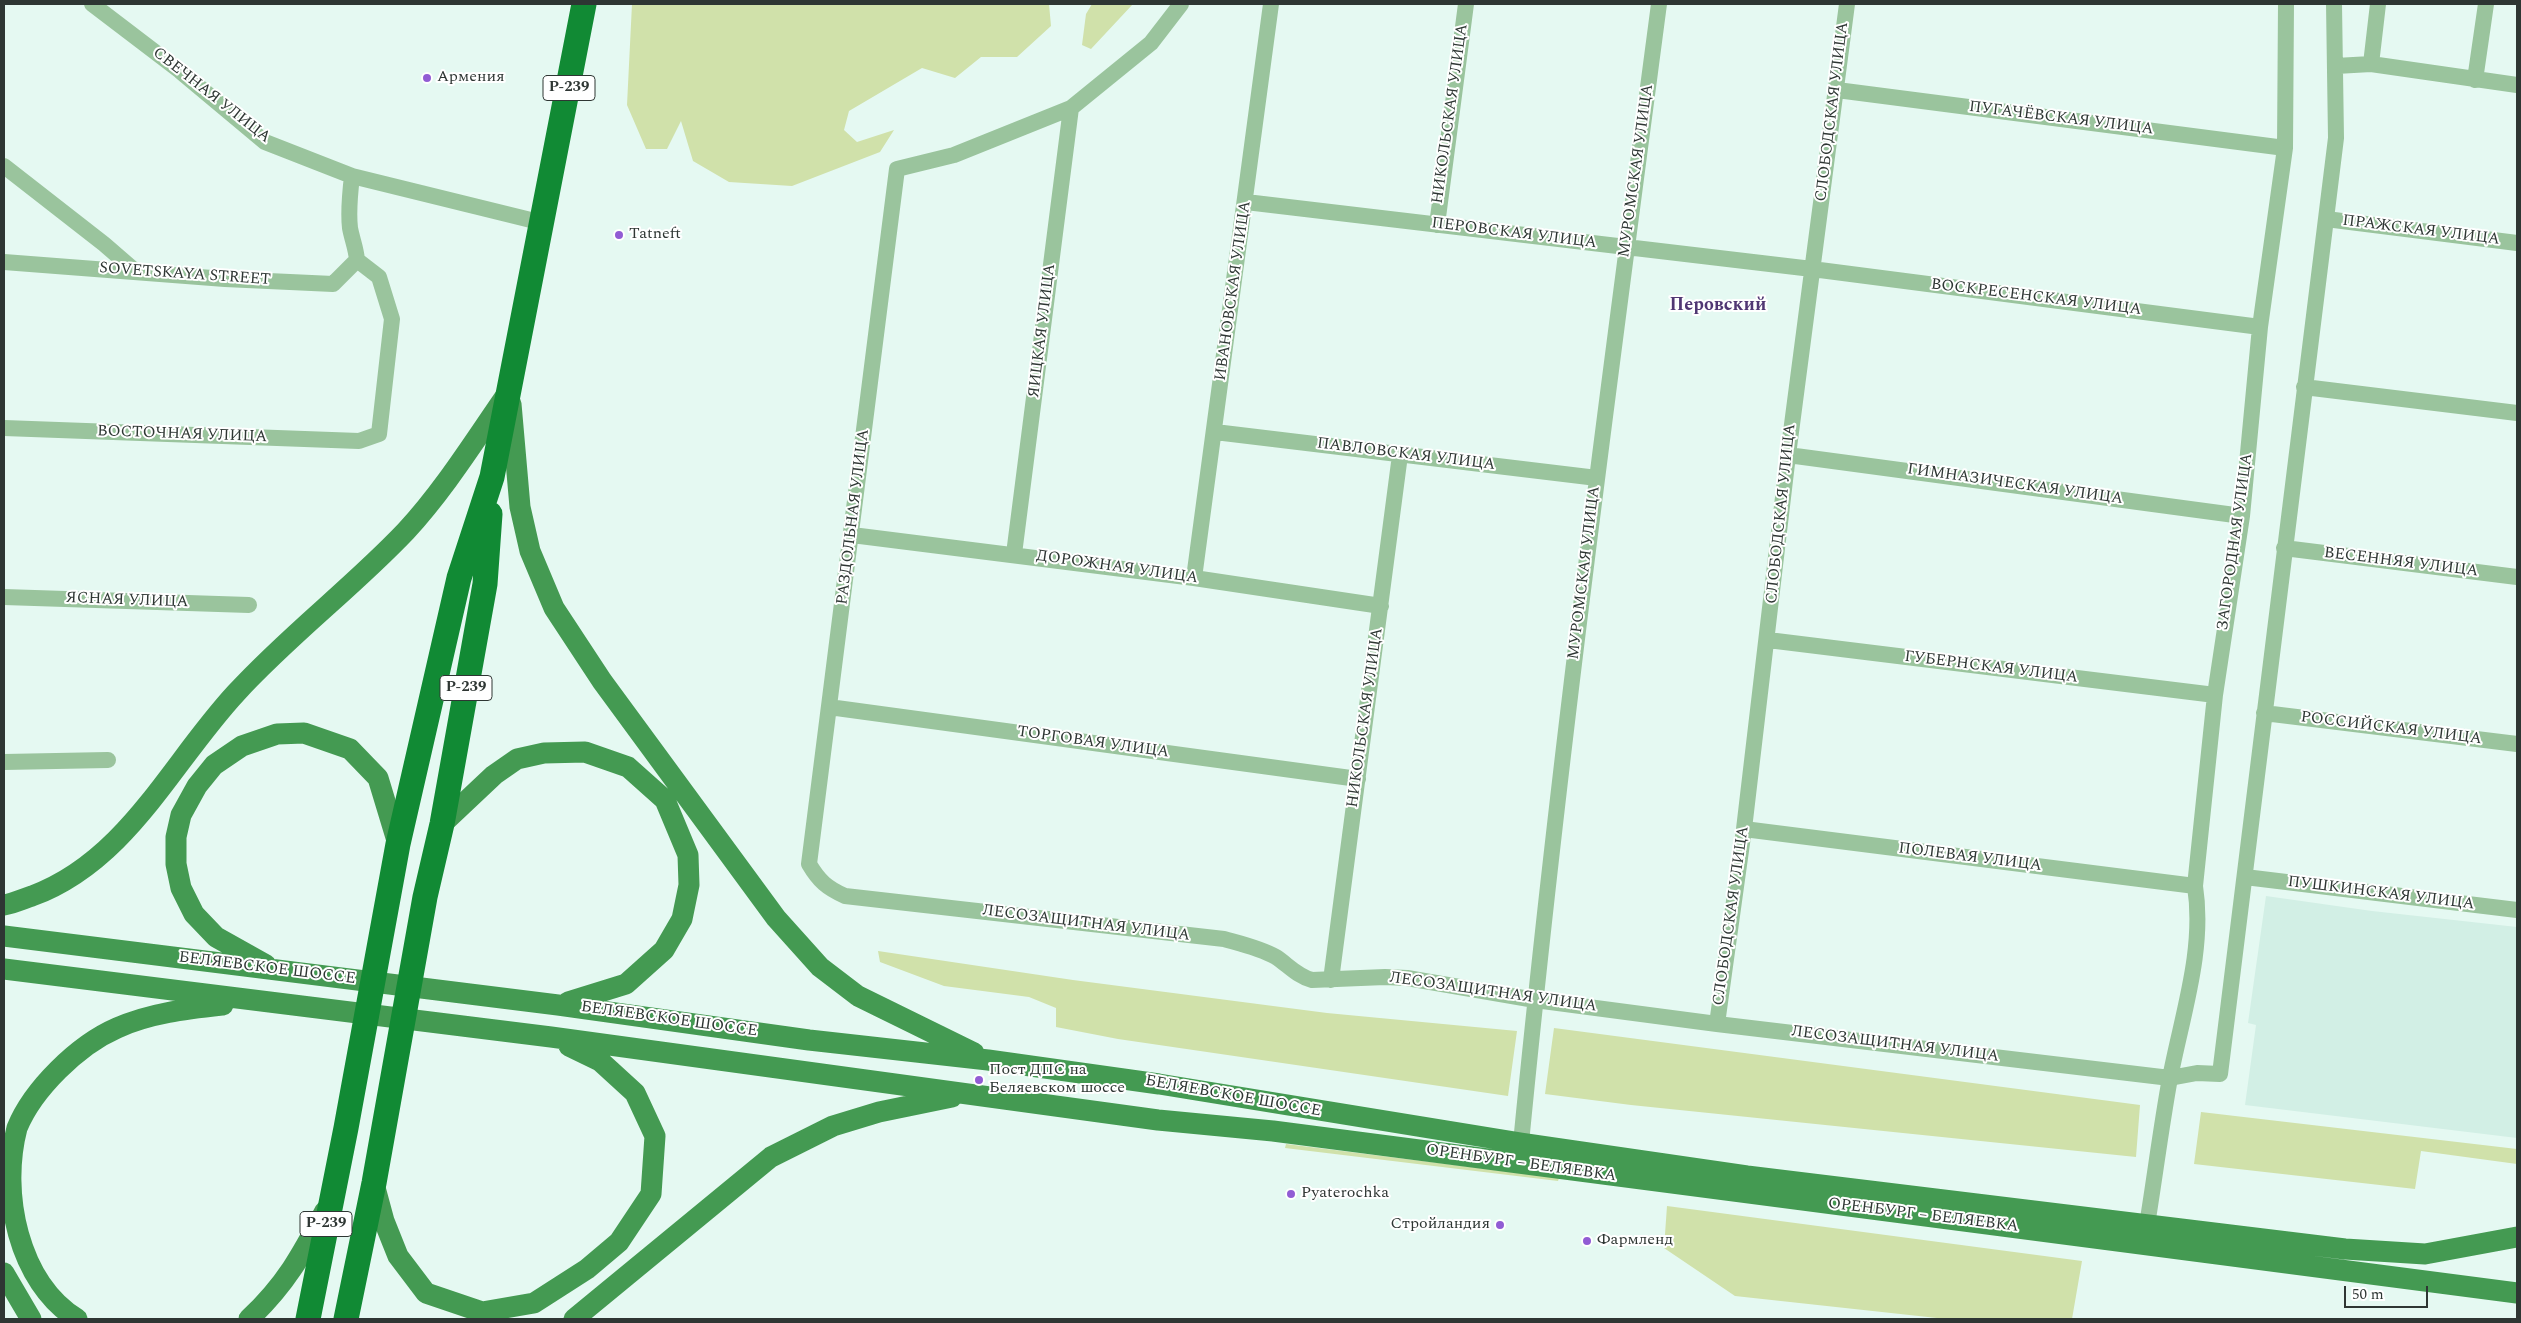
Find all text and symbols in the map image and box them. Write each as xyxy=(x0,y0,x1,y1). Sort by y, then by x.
street label: СЛОБОДСКАЯ УЛИЦА xyxy=(1812,21,1854,203)
street label: НИКОЛЬСКАЯ УЛИЦА xyxy=(1429,23,1473,205)
street label: СВЕЧНАЯ УЛИЦА xyxy=(148,44,274,148)
place label: Армения xyxy=(437,68,505,88)
marker: Армения xyxy=(421,72,433,84)
road number: Р-239 xyxy=(543,76,595,100)
street label: МУРОМСКАЯ УЛИЦА xyxy=(1615,83,1659,259)
street label: ПУГАЧЁВСКАЯ УЛИЦА xyxy=(1968,98,2154,140)
street label: ИВАНОВСКАЯ УЛИЦА xyxy=(1212,200,1256,382)
street label: ПРАЖСКАЯ УЛИЦА xyxy=(2341,212,2501,250)
street label: ПЕРОВСКАЯ УЛИЦА xyxy=(1430,214,1598,254)
place label: Tatneft xyxy=(629,225,681,245)
marker: Tatneft xyxy=(613,229,625,241)
street label: SOVETSKAYA STREET xyxy=(99,259,271,291)
street label: ЯИЦКАЯ УЛИЦА xyxy=(1025,263,1061,399)
street label: ВОСКРЕСЕНСКАЯ УЛИЦА xyxy=(1930,276,2142,320)
district label: Перовский xyxy=(1670,295,1766,317)
street label: ВОСТОЧНАЯ УЛИЦА xyxy=(97,422,267,448)
street label: СЛОБОДСКАЯ УЛИЦА xyxy=(1763,423,1801,605)
street label: РАЗДОЛЬНАЯ УЛИЦА xyxy=(834,428,874,606)
street label: ПАВЛОВСКАЯ УЛИЦА xyxy=(1316,435,1496,475)
street label: ЗАГОРОДНАЯ УЛИЦА xyxy=(2214,452,2258,632)
street label: ГИМНАЗИЧЕСКАЯ УЛИЦА xyxy=(1906,460,2124,510)
street label: МУРОМСКАЯ УЛИЦА xyxy=(1565,485,1605,661)
street label: ВЕСЕННЯЯ УЛИЦА xyxy=(2323,544,2479,582)
street label: ДОРОЖНАЯ УЛИЦА xyxy=(1035,547,1199,589)
street label: ЯСНАЯ УЛИЦА xyxy=(65,589,189,613)
street label: НИКОЛЬСКАЯ УЛИЦА xyxy=(1344,627,1388,809)
street label: ГУБЕРНСКАЯ УЛИЦА xyxy=(1903,648,2079,688)
road number: Р-239 xyxy=(440,676,492,700)
street label: РОССИЙСКАЯ УЛИЦА xyxy=(2299,708,2483,750)
street label: ТОРГОВАЯ УЛИЦА xyxy=(1016,723,1170,763)
street label: СЛОБОДСКАЯ УЛИЦА xyxy=(1710,825,1754,1007)
street label: ПОЛЕВАЯ УЛИЦА xyxy=(1897,840,2043,876)
street label: ПУШКИНСКАЯ УЛИЦА xyxy=(2286,873,2476,915)
street label: ЛЕСОЗАЩИТНАЯ УЛИЦА xyxy=(981,902,1191,946)
street label: БЕЛЯЕВСКОЕ ШОССЕ xyxy=(177,949,357,989)
street label: ЛЕСОЗАЩИТНАЯ УЛИЦА xyxy=(1388,969,1598,1017)
street label: БЕЛЯЕВСКОЕ ШОССЕ xyxy=(579,998,759,1042)
street label: ЛЕСОЗАЩИТНАЯ УЛИЦА xyxy=(1790,1023,2000,1067)
place label: Пост ДПС на Беляевском шоссе xyxy=(989,1061,1125,1099)
street label: БЕЛЯЕВСКОЕ ШОССЕ xyxy=(1144,1072,1322,1122)
marker: Пост ДПС на Беляевском шоссе xyxy=(973,1074,985,1086)
street label: ОРЕНБУРГ – БЕЛЯЕВКА xyxy=(1425,1141,1617,1187)
place label: Pyaterochka xyxy=(1301,1184,1389,1204)
marker: Pyaterochka xyxy=(1285,1188,1297,1200)
street label: ОРЕНБУРГ – БЕЛЯЕВКА xyxy=(1827,1195,2019,1237)
road number: Р-239 xyxy=(300,1212,352,1236)
place label: Стройландия xyxy=(1391,1215,1490,1235)
marker: Стройландия xyxy=(1494,1219,1506,1231)
place label: Фармленд xyxy=(1597,1231,1673,1251)
marker: Фармленд xyxy=(1581,1235,1593,1247)
scale bar xyxy=(2346,1276,2430,1308)
text: 50 m xyxy=(2352,1283,2384,1306)

